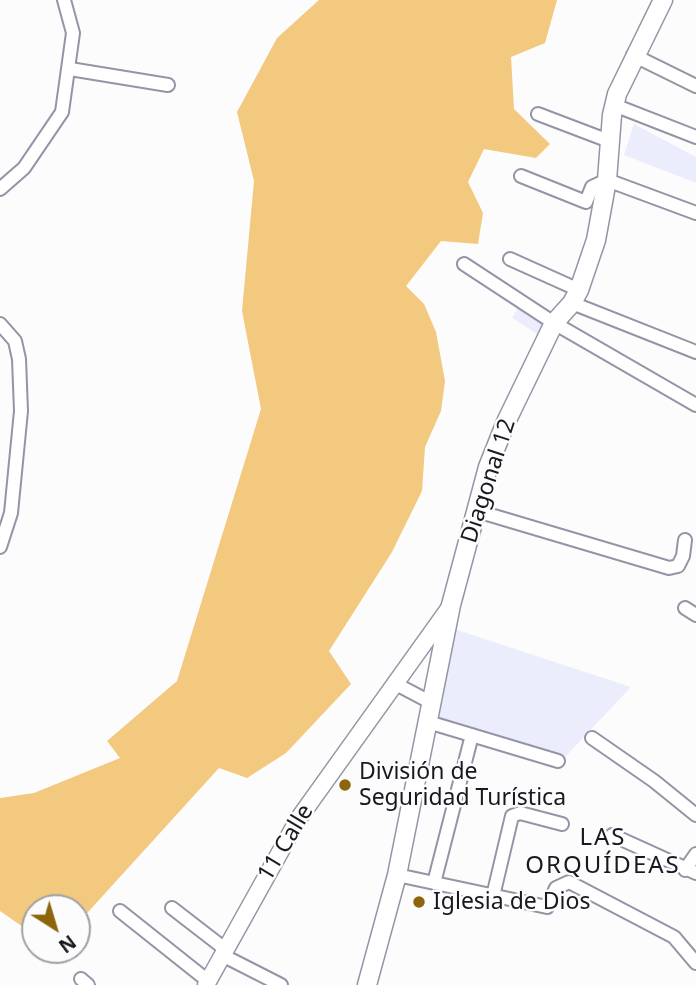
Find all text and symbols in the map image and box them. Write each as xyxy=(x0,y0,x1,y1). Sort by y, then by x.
street label: Diagonal 12 xyxy=(456,415,522,547)
place label: División de Seguridad Turística xyxy=(359,758,566,812)
marker: División de Seguridad Turística xyxy=(337,777,353,793)
street label: 11 Calle xyxy=(252,800,320,886)
district label: LAS ORQUÍDEAS xyxy=(526,824,680,880)
place label: Iglesia de Dios xyxy=(433,888,590,916)
north arrow xyxy=(21,894,91,964)
marker: Iglesia de Dios xyxy=(411,894,427,910)
text: N xyxy=(53,929,81,959)

